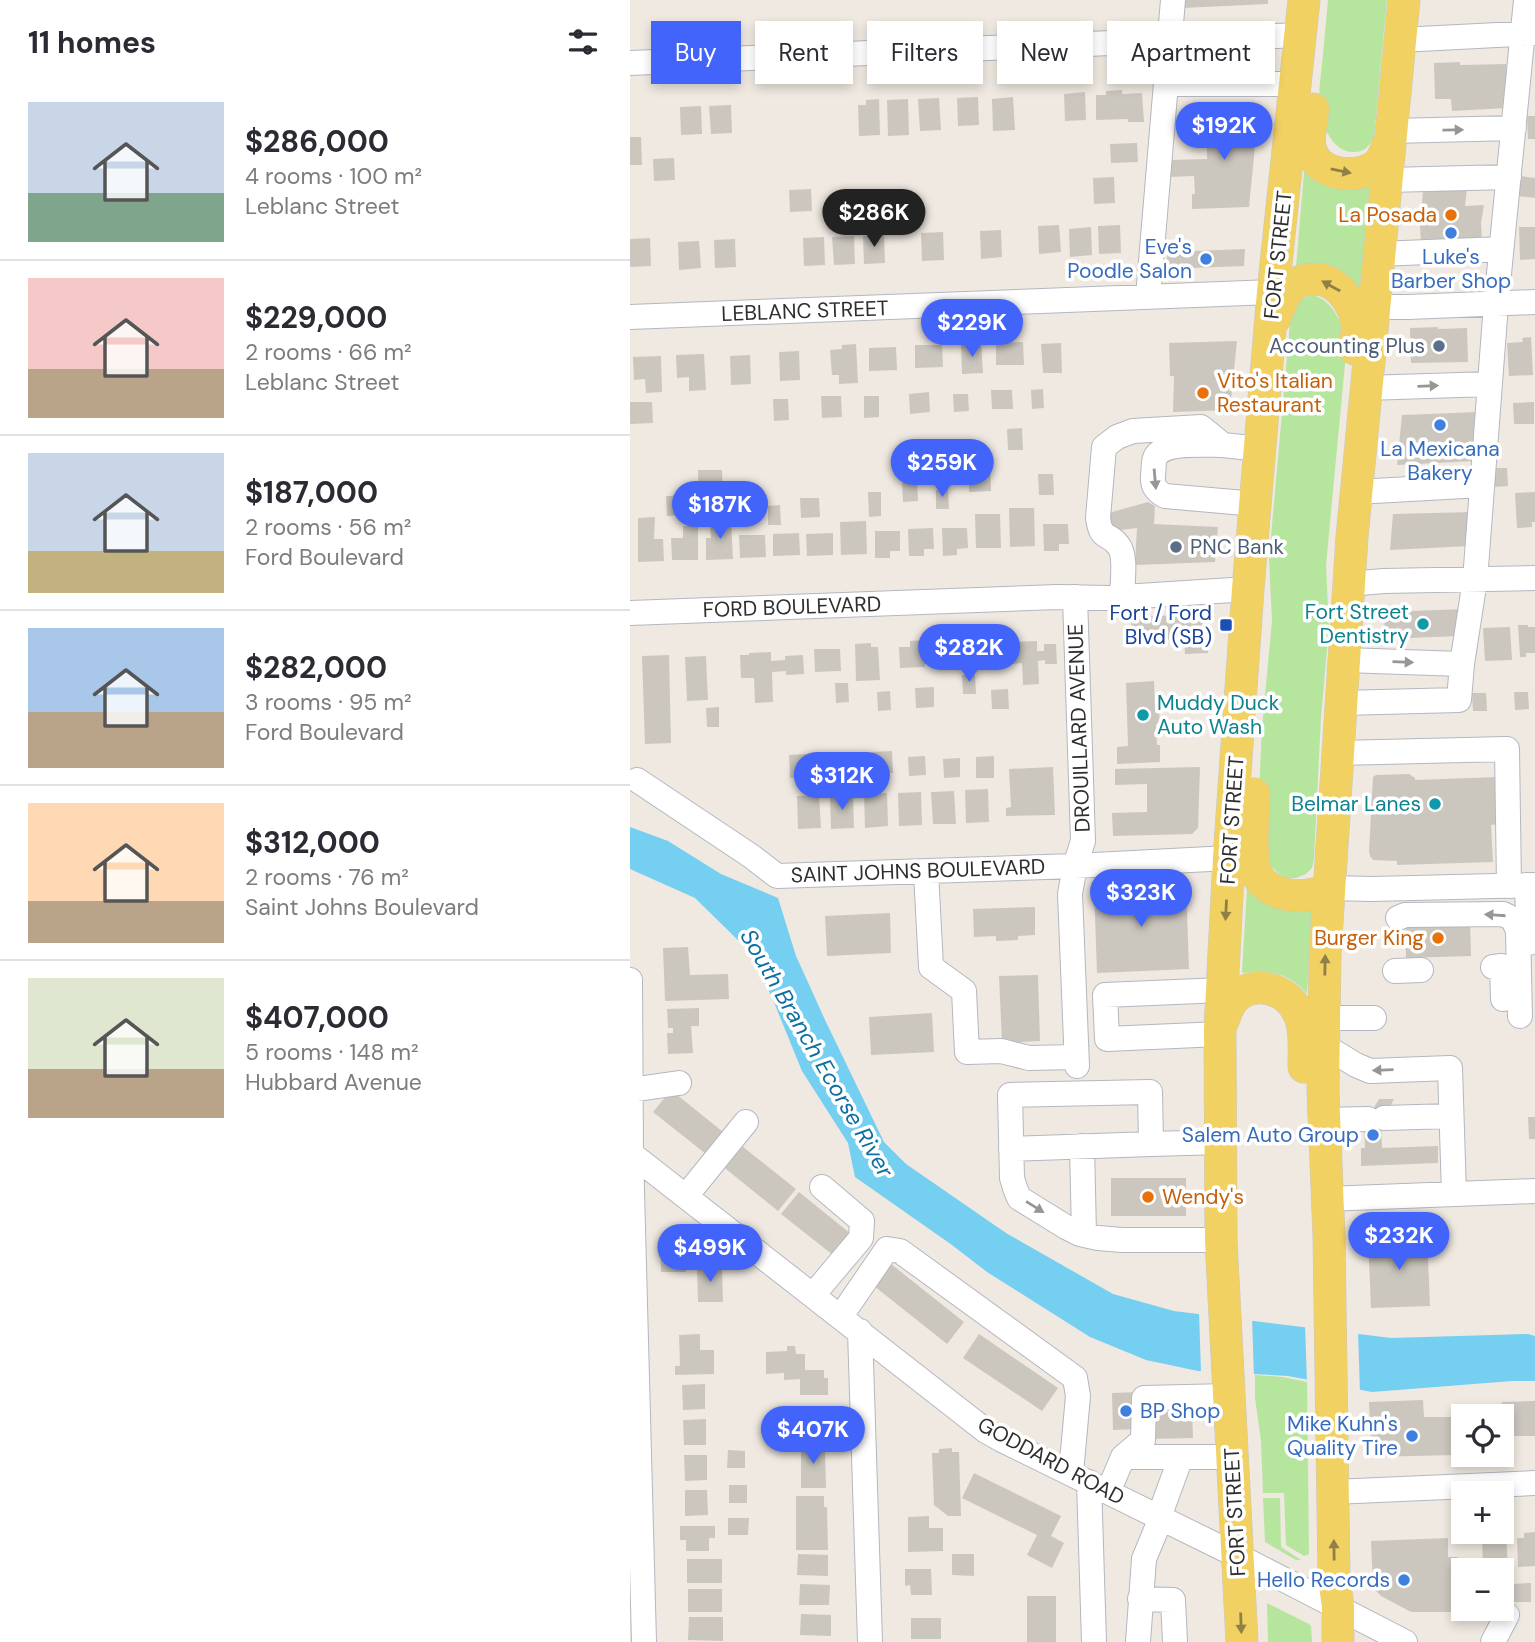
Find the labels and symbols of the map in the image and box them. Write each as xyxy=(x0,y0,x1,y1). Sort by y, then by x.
pin: $192K xyxy=(1175,102,1273,162)
one-way arrow xyxy=(1442,124,1464,135)
one-way arrow xyxy=(1330,166,1352,177)
street label: FORT STREET xyxy=(1257,189,1299,321)
pin: $286K xyxy=(825,190,923,249)
place label: La Posada xyxy=(1338,201,1437,229)
marker: La Posada xyxy=(1443,207,1459,223)
marker: Luke's Barber Shop xyxy=(1443,225,1459,241)
place label: Eve's Poodle Salon xyxy=(1067,233,1192,285)
place label: Luke's Barber Shop xyxy=(1391,243,1511,295)
marker: Eve's Poodle Salon xyxy=(1198,251,1214,267)
one-way arrow xyxy=(1321,280,1341,293)
street label: LEBLANC STREET xyxy=(721,294,889,328)
pin: $229K xyxy=(923,300,1021,359)
place label: Accounting Plus xyxy=(1269,332,1425,360)
marker: Accounting Plus xyxy=(1431,338,1447,354)
place label: Vito's Italian Restaurant xyxy=(1217,367,1333,419)
one-way arrow xyxy=(1417,380,1439,392)
marker: Vito's Italian Restaurant xyxy=(1195,385,1211,401)
marker: La Mexicana Bakery xyxy=(1432,417,1448,433)
place label: La Mexicana Bakery xyxy=(1380,435,1500,487)
pin: $259K xyxy=(893,440,991,499)
one-way arrow xyxy=(1150,468,1161,490)
pin: $187K xyxy=(671,482,769,541)
place label: PNC Bank xyxy=(1190,533,1284,561)
marker: PNC Bank xyxy=(1168,539,1184,555)
street label: FORD BOULEVARD xyxy=(702,590,882,624)
place label: Fort Street Dentistry xyxy=(1305,598,1409,650)
place label: Fort / Ford Blvd (SB) xyxy=(1110,599,1212,651)
marker: Fort Street Dentistry xyxy=(1415,616,1431,632)
marker: Fort / Ford Blvd (SB) xyxy=(1218,617,1234,633)
street label: DROUILLARD AVENUE xyxy=(1061,623,1097,833)
pin: $282K xyxy=(920,624,1018,684)
one-way arrow xyxy=(1392,656,1414,667)
place label: Muddy Duck Auto Wash xyxy=(1157,689,1280,741)
marker: Muddy Duck Auto Wash xyxy=(1135,707,1151,723)
pin: $312K xyxy=(793,752,891,812)
street label: FORT STREET xyxy=(1214,755,1250,885)
place label: Belmar Lanes xyxy=(1291,790,1421,818)
marker: Belmar Lanes xyxy=(1427,796,1443,812)
street label: SAINT JOHNS BOULEVARD xyxy=(790,853,1046,889)
pin: $323K xyxy=(1092,870,1190,929)
one-way arrow xyxy=(1221,899,1232,921)
one-way arrow xyxy=(1484,909,1506,920)
water label: South Branch Ecorse River xyxy=(734,923,901,1184)
place label: Burger King xyxy=(1314,924,1424,952)
marker: Burger King xyxy=(1430,930,1446,946)
one-way arrow xyxy=(1319,954,1331,976)
one-way arrow xyxy=(1372,1065,1394,1076)
place label: Salem Auto Group xyxy=(1182,1121,1359,1149)
marker: Salem Auto Group xyxy=(1365,1127,1381,1143)
place label: Wendy's xyxy=(1162,1183,1244,1211)
marker: Wendy's xyxy=(1140,1189,1156,1205)
one-way arrow xyxy=(1025,1201,1044,1214)
pin: $232K xyxy=(1350,1212,1448,1272)
pin: $499K xyxy=(661,1224,759,1284)
place label: BP Shop xyxy=(1140,1397,1220,1425)
marker: BP Shop xyxy=(1118,1403,1134,1419)
pin: $407K xyxy=(764,1406,862,1466)
street label: GODDARD ROAD xyxy=(973,1410,1129,1512)
place label: Mike Kuhn's Quality Tire xyxy=(1287,1410,1398,1462)
marker: Mike Kuhn's Quality Tire xyxy=(1404,1428,1420,1444)
street label: FORT STREET xyxy=(1218,1447,1252,1577)
one-way arrow xyxy=(1328,1538,1340,1560)
place label: Hello Records xyxy=(1257,1566,1390,1594)
marker: Hello Records xyxy=(1396,1572,1412,1588)
one-way arrow xyxy=(1235,1613,1247,1635)

